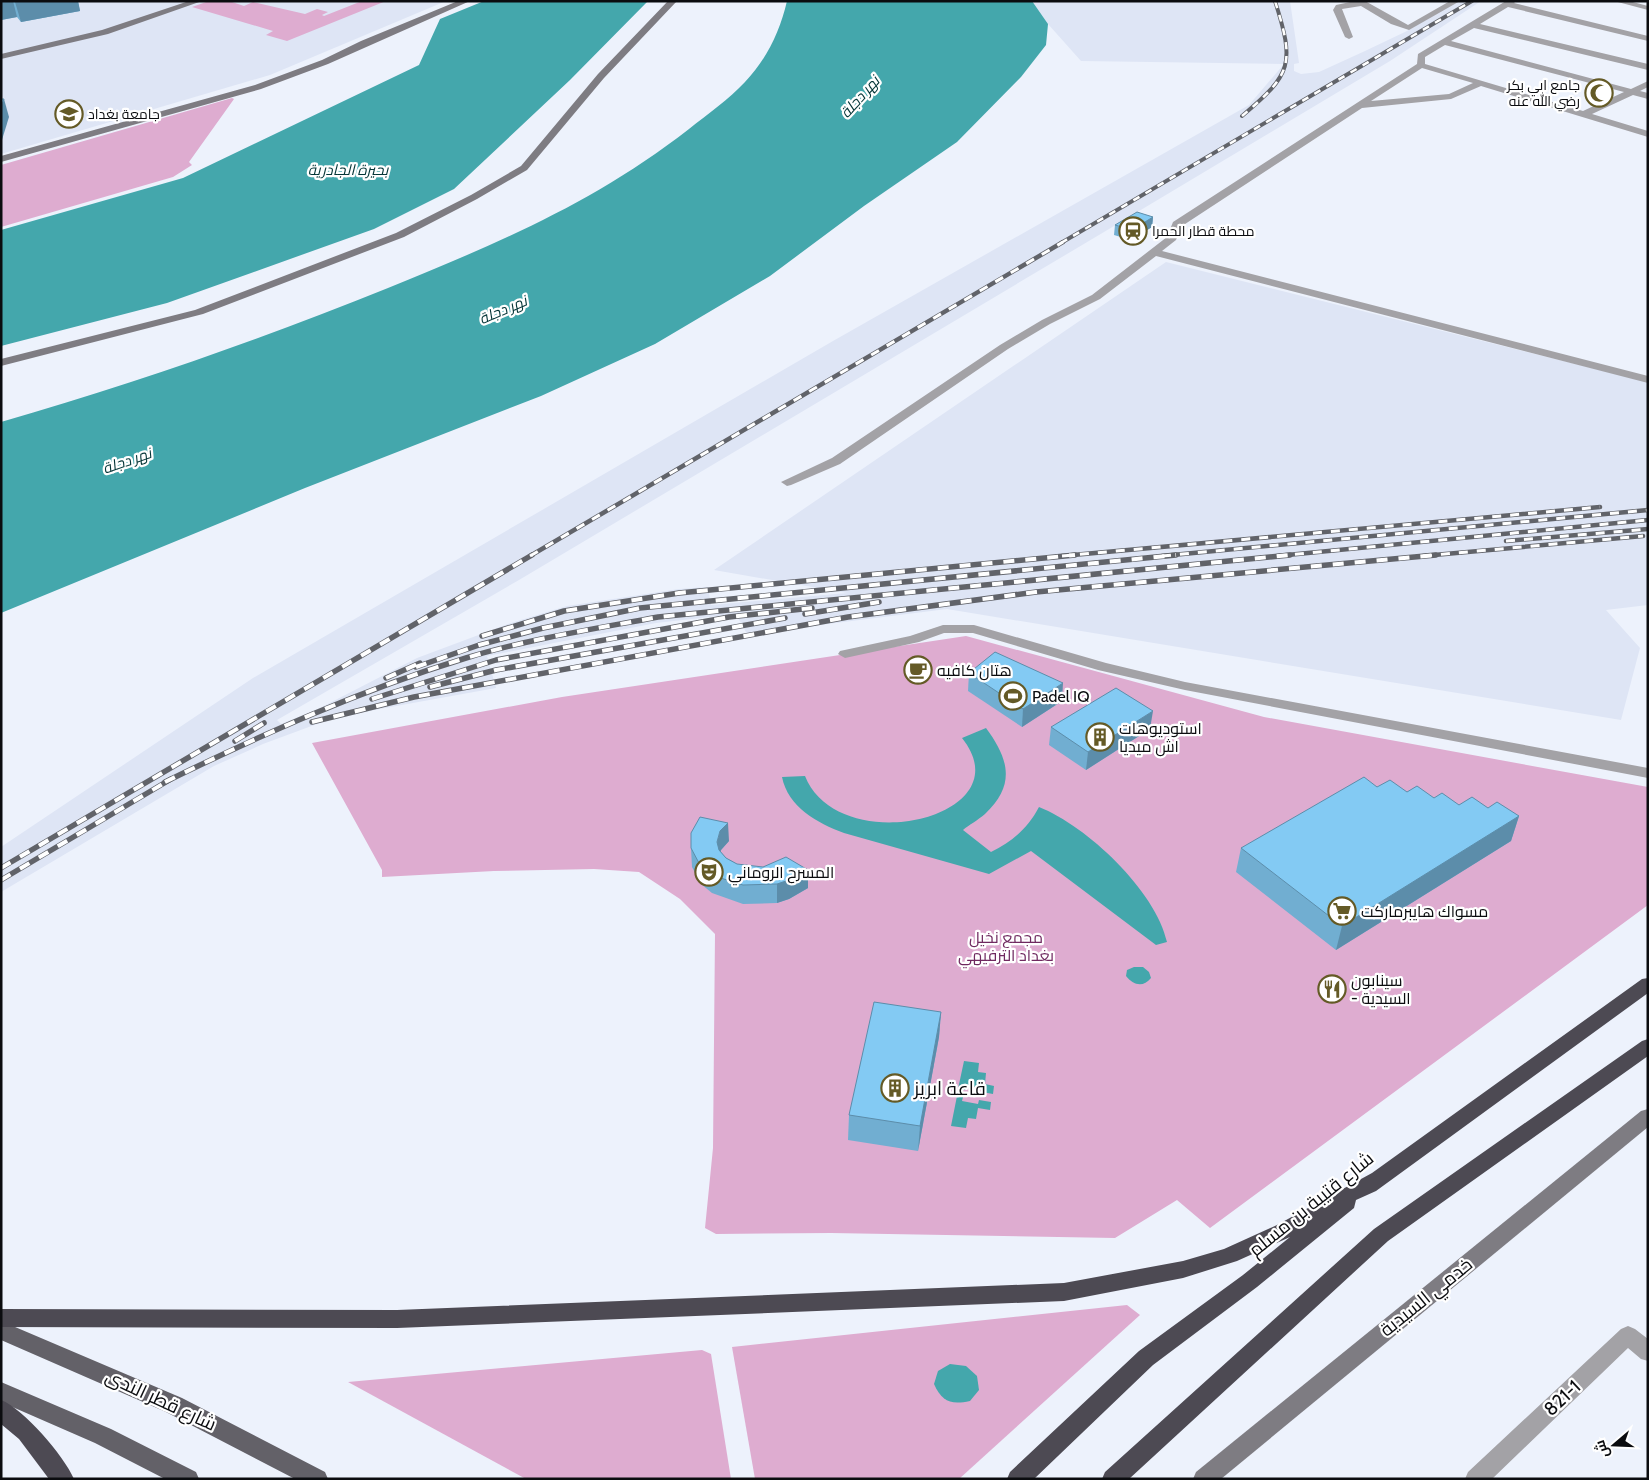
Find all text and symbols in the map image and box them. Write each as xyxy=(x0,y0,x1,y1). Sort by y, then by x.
water label: نهر دجلة xyxy=(836,71,885,122)
place label: جامع ابي بكر رضي الله عنه xyxy=(1506,76,1580,112)
mosque icon: جامع ابي بكر رضي الله عنه xyxy=(1584,78,1614,108)
school or university icon: جامعة بغداد xyxy=(54,99,84,129)
place label: جامعة بغداد xyxy=(88,105,160,123)
water label: بحيرة الجادرية xyxy=(308,161,389,179)
station icon: محطة قطار الحمرا xyxy=(1118,216,1148,246)
place label: محطة قطار الحمرا xyxy=(1152,222,1255,240)
water label: نهر دجلة xyxy=(476,291,532,328)
water label: نهر دجلة xyxy=(100,444,156,478)
cafe icon: هتان كافيه xyxy=(903,655,933,685)
place label: هتان كافيه xyxy=(937,661,1012,681)
sports icon: Padel IQ xyxy=(998,681,1028,711)
place label: Padel IQ xyxy=(1032,687,1089,706)
place label: استوديوهات اش ميديا xyxy=(1119,719,1202,757)
building icon: استوديوهات اش ميديا xyxy=(1085,722,1115,752)
theatre icon: المسرح الروماني xyxy=(694,857,724,887)
place label: المسرح الروماني xyxy=(728,863,834,886)
supermarket icon: مسواك هايبرماركت xyxy=(1327,896,1357,926)
place label: مسواك هايبرماركت xyxy=(1361,902,1488,921)
park label: مجمع نخيل بغداد الترفيهي xyxy=(958,928,1054,969)
place label: سينابون - السيدية xyxy=(1351,971,1411,1008)
restaurant icon: سينابون - السيدية xyxy=(1317,974,1347,1004)
building icon: قاعة ابريز xyxy=(880,1073,910,1103)
place label: قاعة ابريز xyxy=(913,1077,986,1100)
street label: شارع قتيبة بن مسلم xyxy=(1244,1147,1379,1263)
street label: خدمي السيدية xyxy=(1375,1253,1479,1344)
street label: شارع قطر الندى xyxy=(101,1364,220,1438)
street label: 821-1 xyxy=(1539,1375,1585,1421)
north arrow xyxy=(1589,1420,1639,1470)
text: ش xyxy=(1590,1438,1613,1461)

